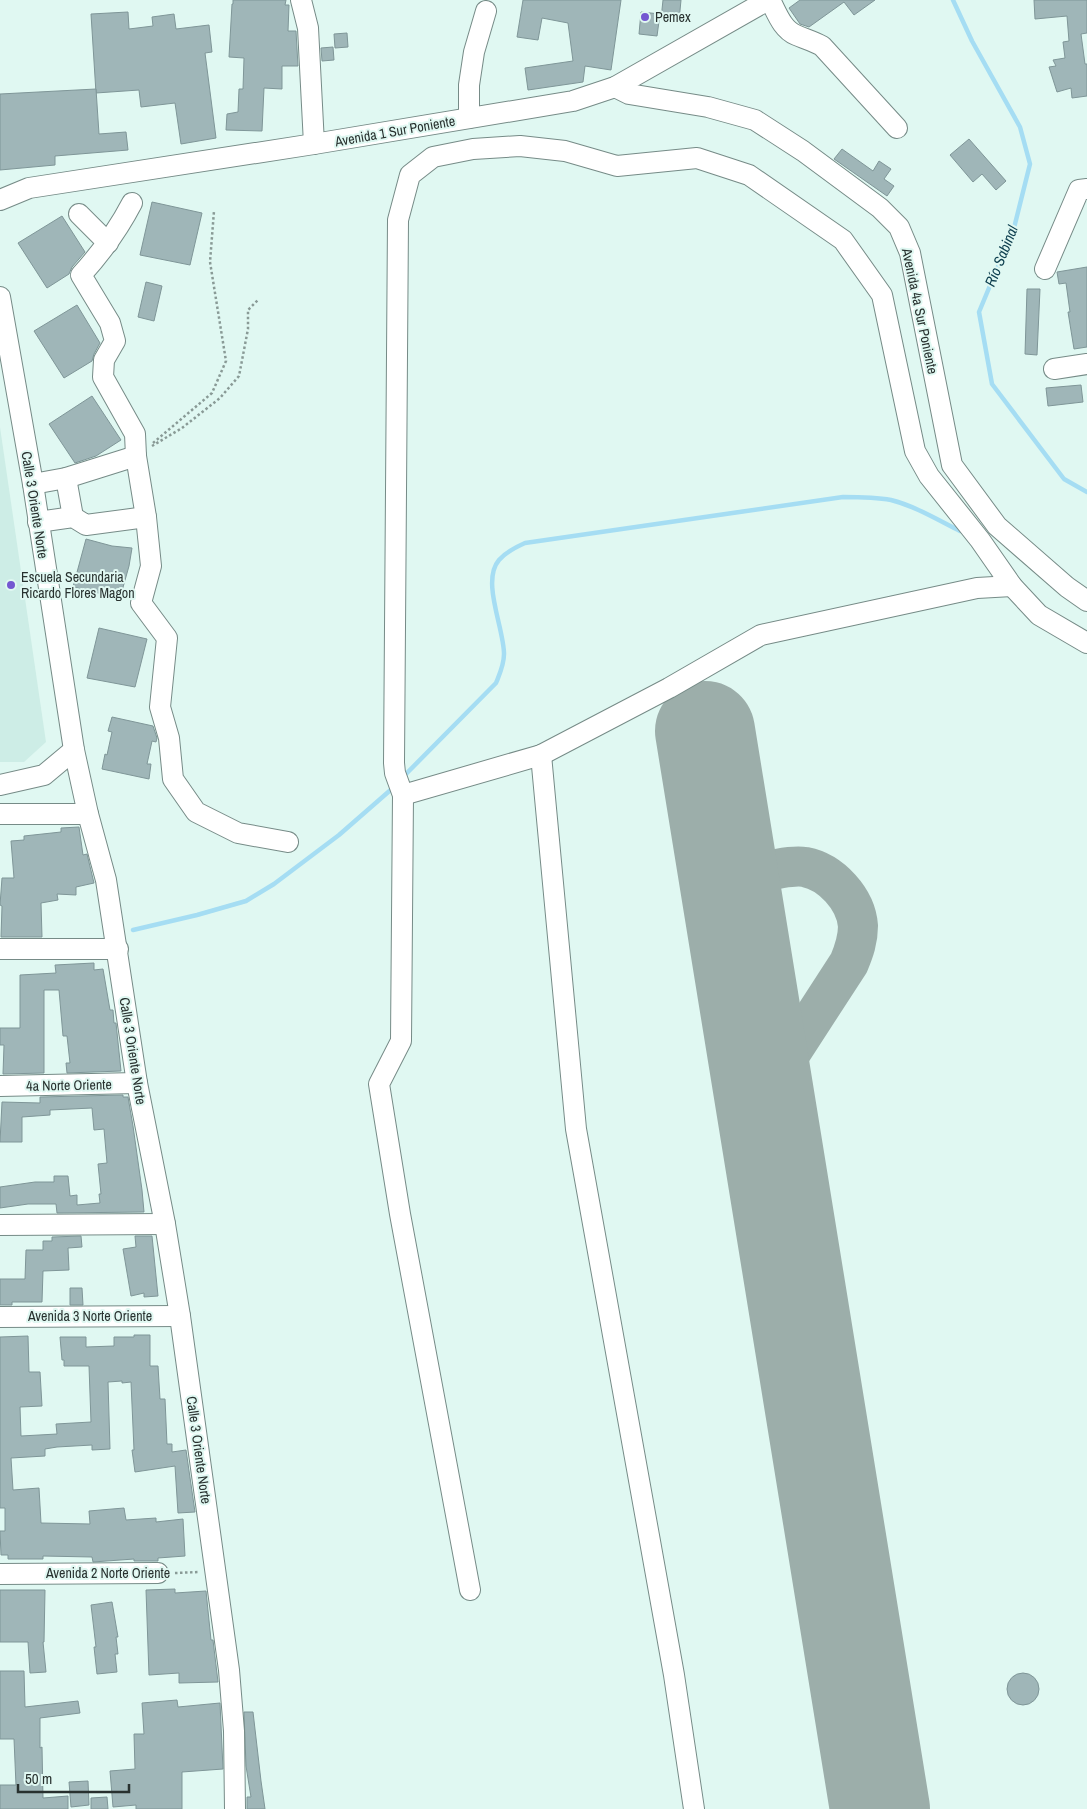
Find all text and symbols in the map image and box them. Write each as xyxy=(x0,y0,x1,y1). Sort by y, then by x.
place label: Pemex xyxy=(655,8,691,26)
marker: Pemex xyxy=(639,11,651,23)
street label: Avenida 1 Sur Poniente xyxy=(333,112,456,151)
water label: Río Sabinal xyxy=(979,222,1023,290)
street label: Avenida 4a Sur Poniente xyxy=(898,245,942,376)
street label: Calle 3 Oriente Norte xyxy=(18,450,52,560)
place label: Escuela Secundaria Ricardo Flores Magon xyxy=(21,568,135,602)
marker: Escuela Secundaria Ricardo Flores Magon xyxy=(5,579,17,591)
street label: Calle 3 Oriente Norte xyxy=(116,996,150,1106)
street label: 4a Norte Oriente xyxy=(26,1075,112,1095)
street label: Avenida 3 Norte Oriente xyxy=(27,1307,152,1325)
street label: Calle 3 Oriente Norte xyxy=(183,1395,215,1505)
street label: Avenida 2 Norte Oriente xyxy=(45,1564,170,1582)
scale bar xyxy=(18,1762,129,1794)
text: 50 m xyxy=(25,1768,52,1789)

